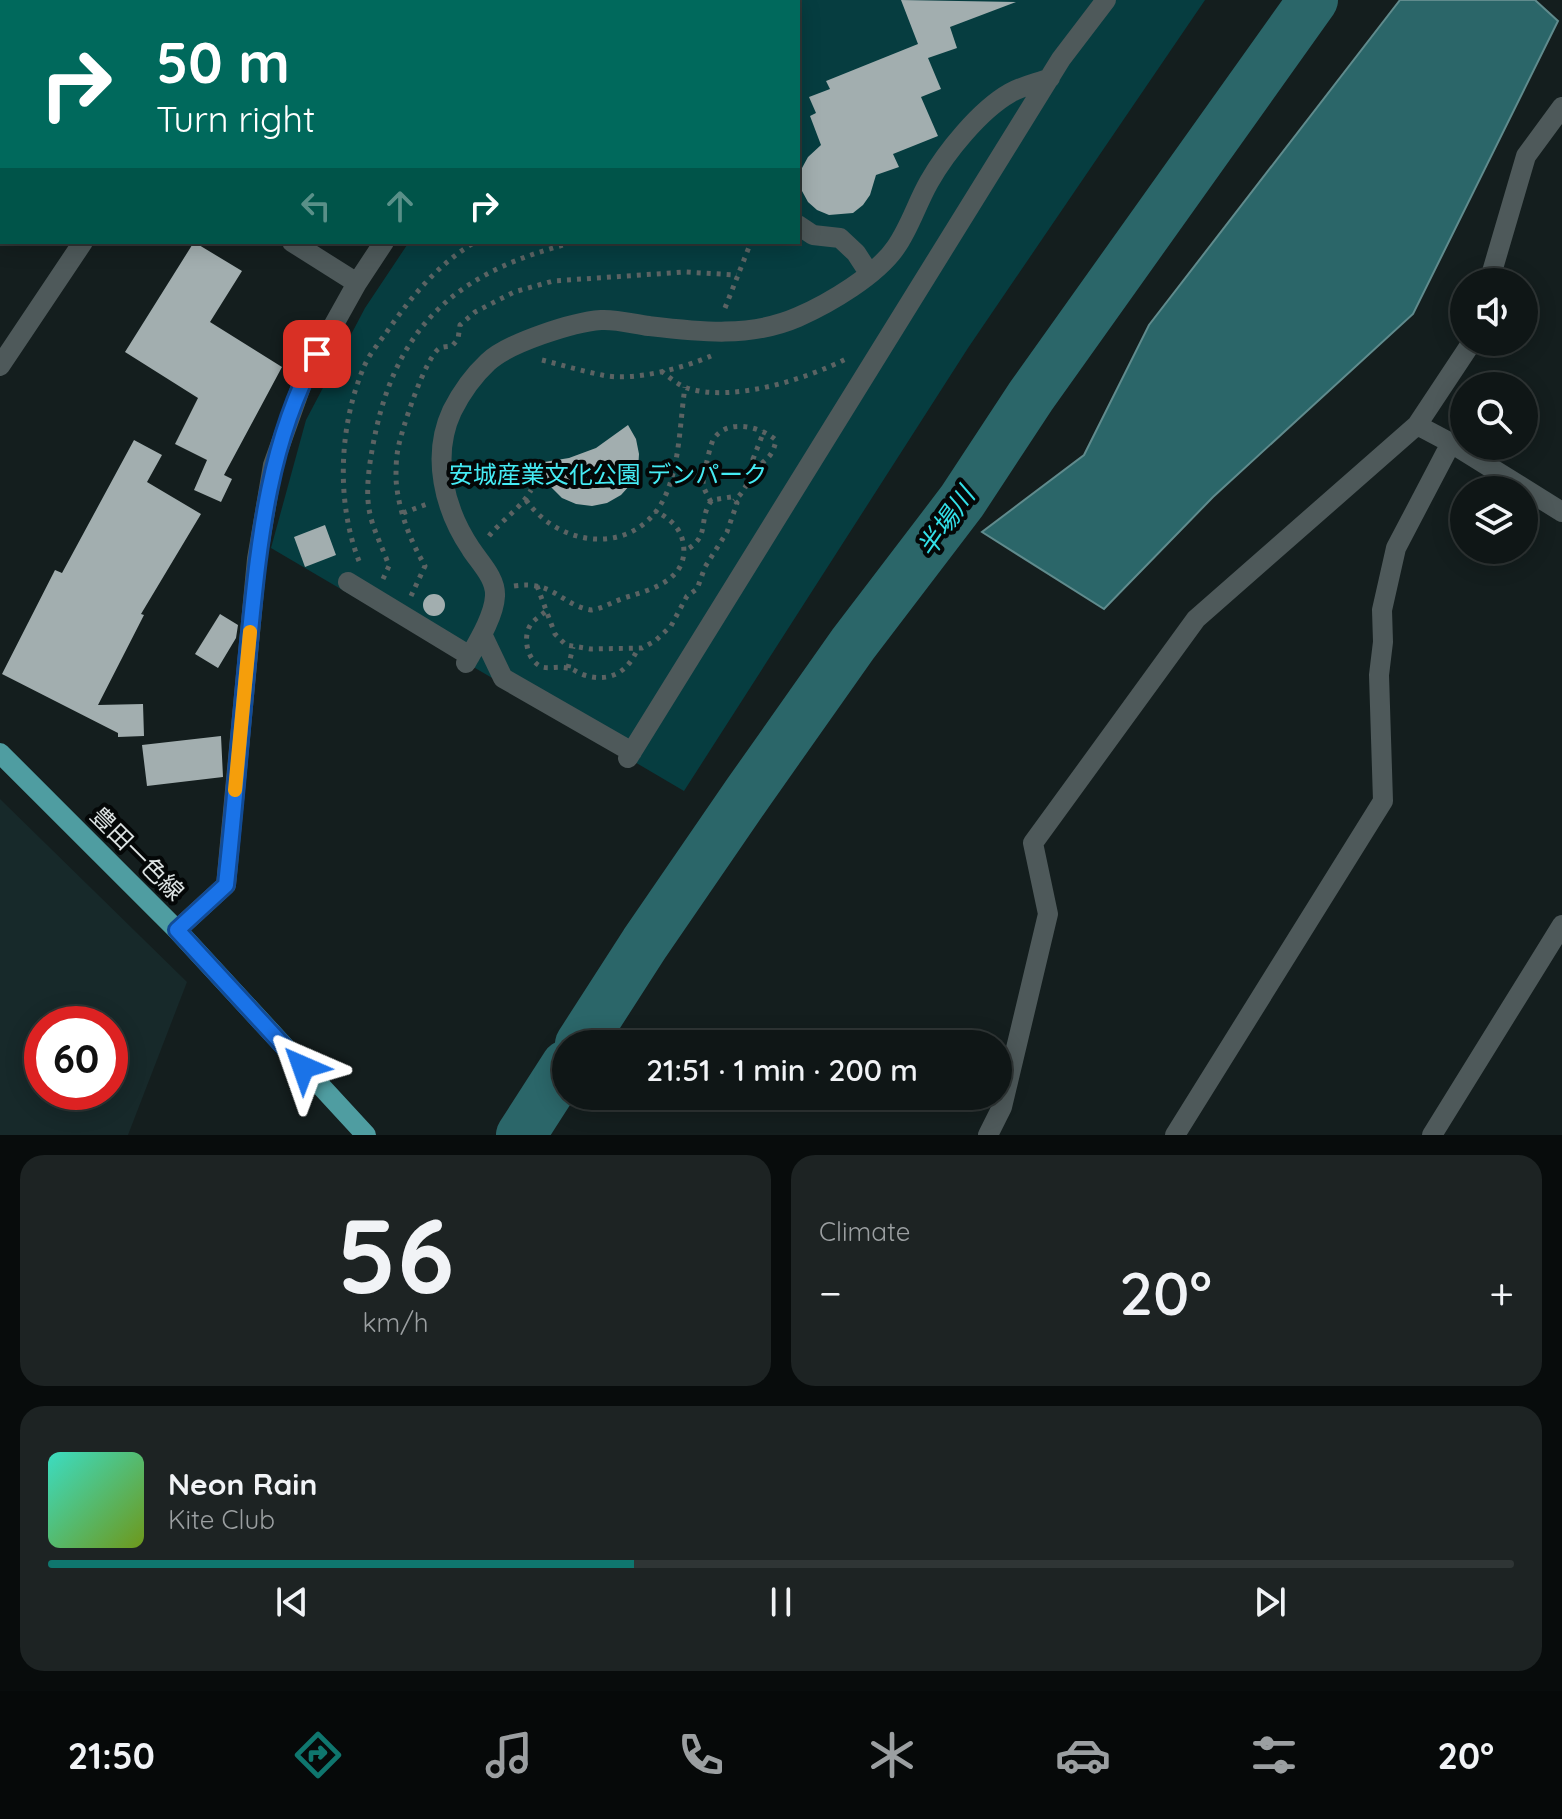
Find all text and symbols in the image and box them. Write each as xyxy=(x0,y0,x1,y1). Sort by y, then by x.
text: 50 m xyxy=(156,27,290,97)
icon: right xyxy=(24,32,128,136)
text: Turn right xyxy=(156,96,315,141)
icon: left xyxy=(294,184,338,228)
icon: ahead xyxy=(378,184,422,228)
icon: right xyxy=(462,184,506,228)
map controls xyxy=(1450,268,1538,564)
button: sound xyxy=(1450,268,1538,356)
pin xyxy=(283,320,351,388)
icon: arrive xyxy=(295,332,339,376)
button: search xyxy=(1450,372,1538,460)
park label: 安城産業文化公園 デンパーク xyxy=(449,459,767,489)
button: layers xyxy=(1450,476,1538,564)
water label: 半場川 xyxy=(910,478,983,563)
street label: 豊田一色線 xyxy=(85,800,191,906)
speed limit sign: 60 xyxy=(24,1006,128,1110)
position arrow xyxy=(261,1025,345,1109)
text: 21:51 · 1 min · 200 m xyxy=(646,1051,918,1089)
text: 56 xyxy=(337,1189,454,1319)
text: Climate xyxy=(819,1215,910,1248)
text: 20° xyxy=(1119,1255,1212,1330)
text: − xyxy=(819,1265,842,1320)
text: + xyxy=(1489,1265,1514,1320)
text: km/h xyxy=(363,1306,428,1339)
text: Neon Rain xyxy=(168,1465,317,1503)
text: Kite Club xyxy=(168,1503,275,1536)
icon: previous xyxy=(270,1580,314,1624)
icon: pause xyxy=(759,1580,803,1624)
icon: next xyxy=(1248,1580,1292,1624)
icon: directions xyxy=(290,1727,346,1783)
icon: music xyxy=(481,1727,537,1783)
icon: phone xyxy=(673,1727,729,1783)
icon: climate xyxy=(864,1727,920,1783)
icon: car xyxy=(1055,1727,1111,1783)
icon: filters xyxy=(1246,1727,1302,1783)
text: 21:50 xyxy=(68,1733,155,1778)
text: 20° xyxy=(1438,1733,1494,1778)

